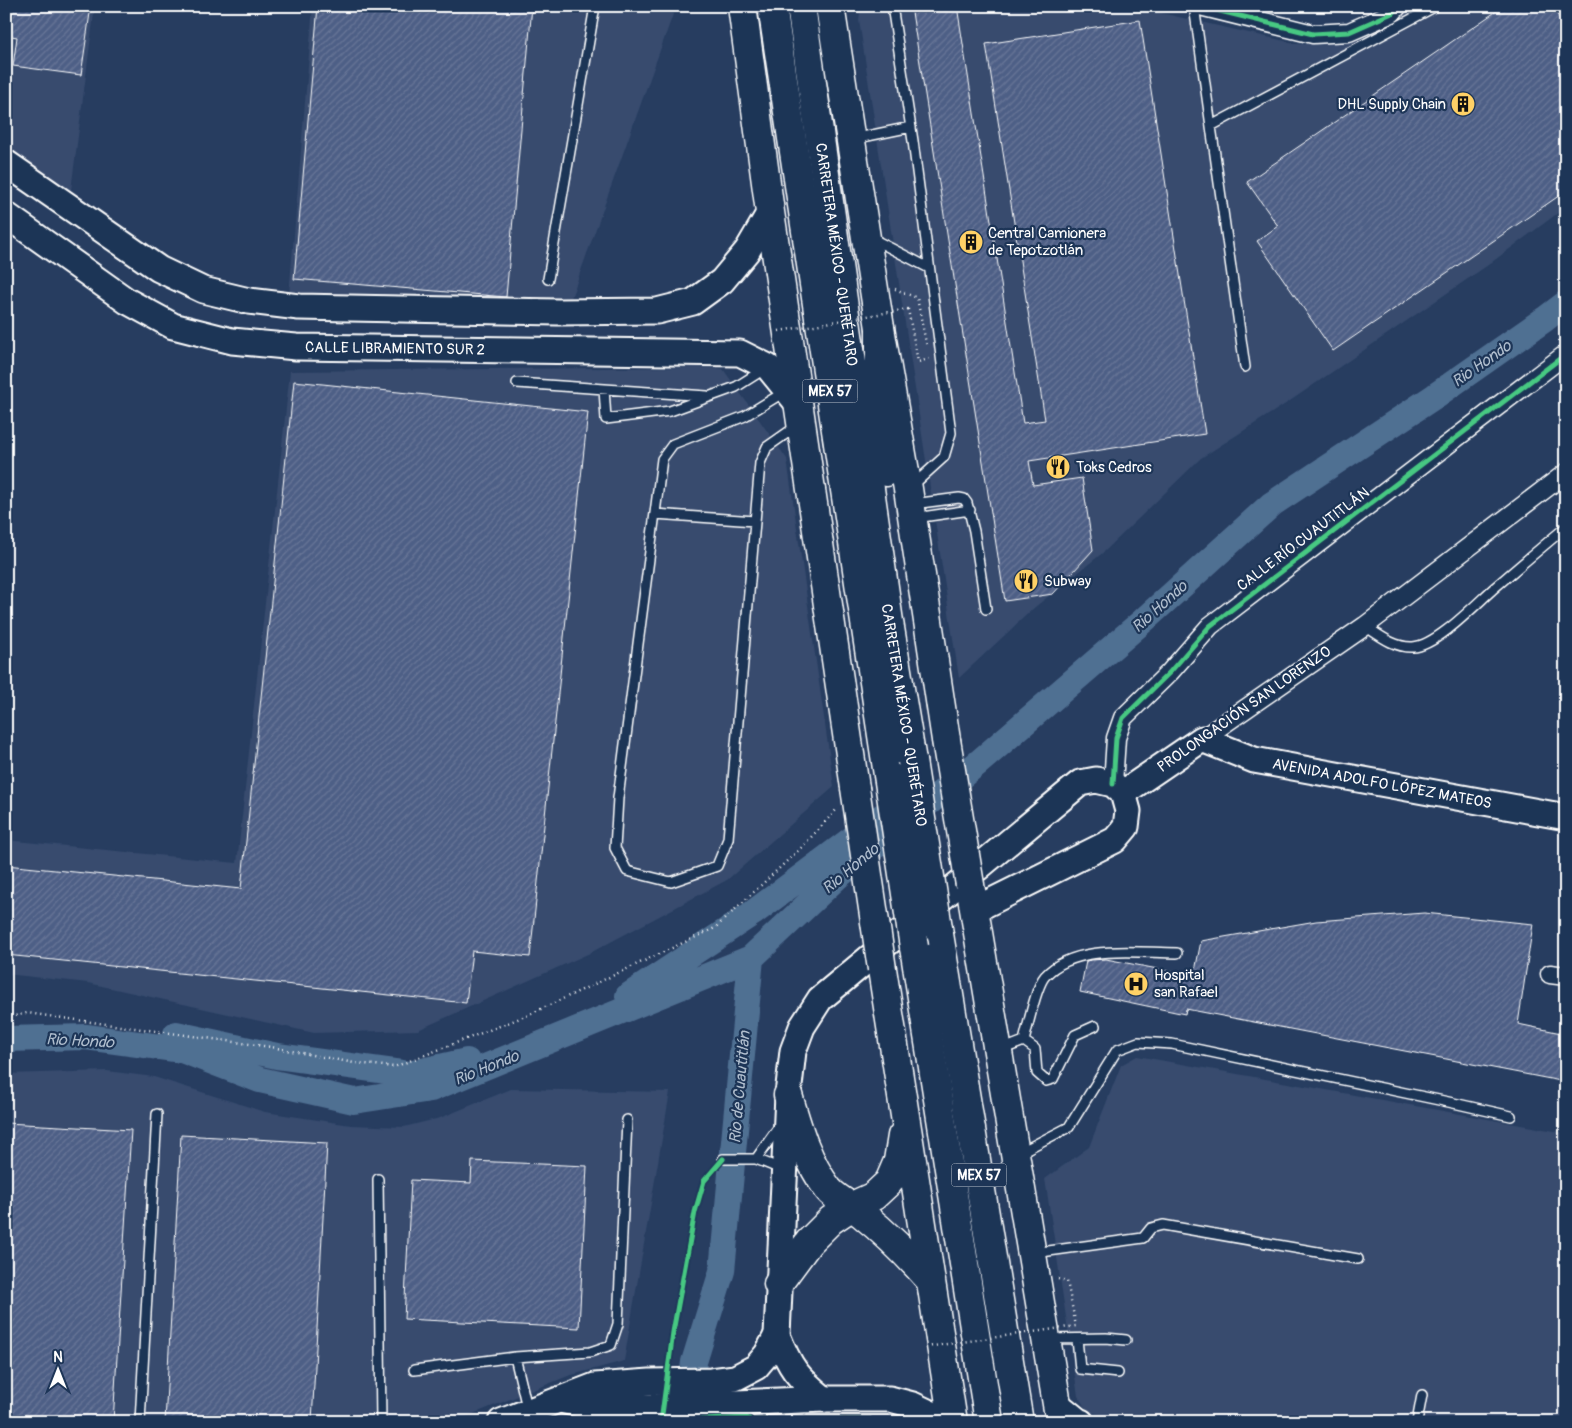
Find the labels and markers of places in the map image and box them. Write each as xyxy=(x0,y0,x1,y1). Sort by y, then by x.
building icon: DHL Supply Chain xyxy=(1450,91,1476,117)
place label: DHL Supply Chain xyxy=(1337,95,1446,114)
place label: Central Camionera de Tepotzotlán xyxy=(988,224,1106,260)
building icon: Central Camionera de Tepotzotlán xyxy=(958,229,984,255)
restaurant icon: Toks Cedros xyxy=(1045,454,1071,480)
place label: Toks Cedros xyxy=(1076,458,1152,477)
restaurant icon: Subway xyxy=(1013,568,1039,594)
place label: Subway xyxy=(1044,572,1092,591)
place label: Hospital san Rafael xyxy=(1154,966,1218,1002)
hospital icon: Hospital san Rafael xyxy=(1123,971,1149,997)

